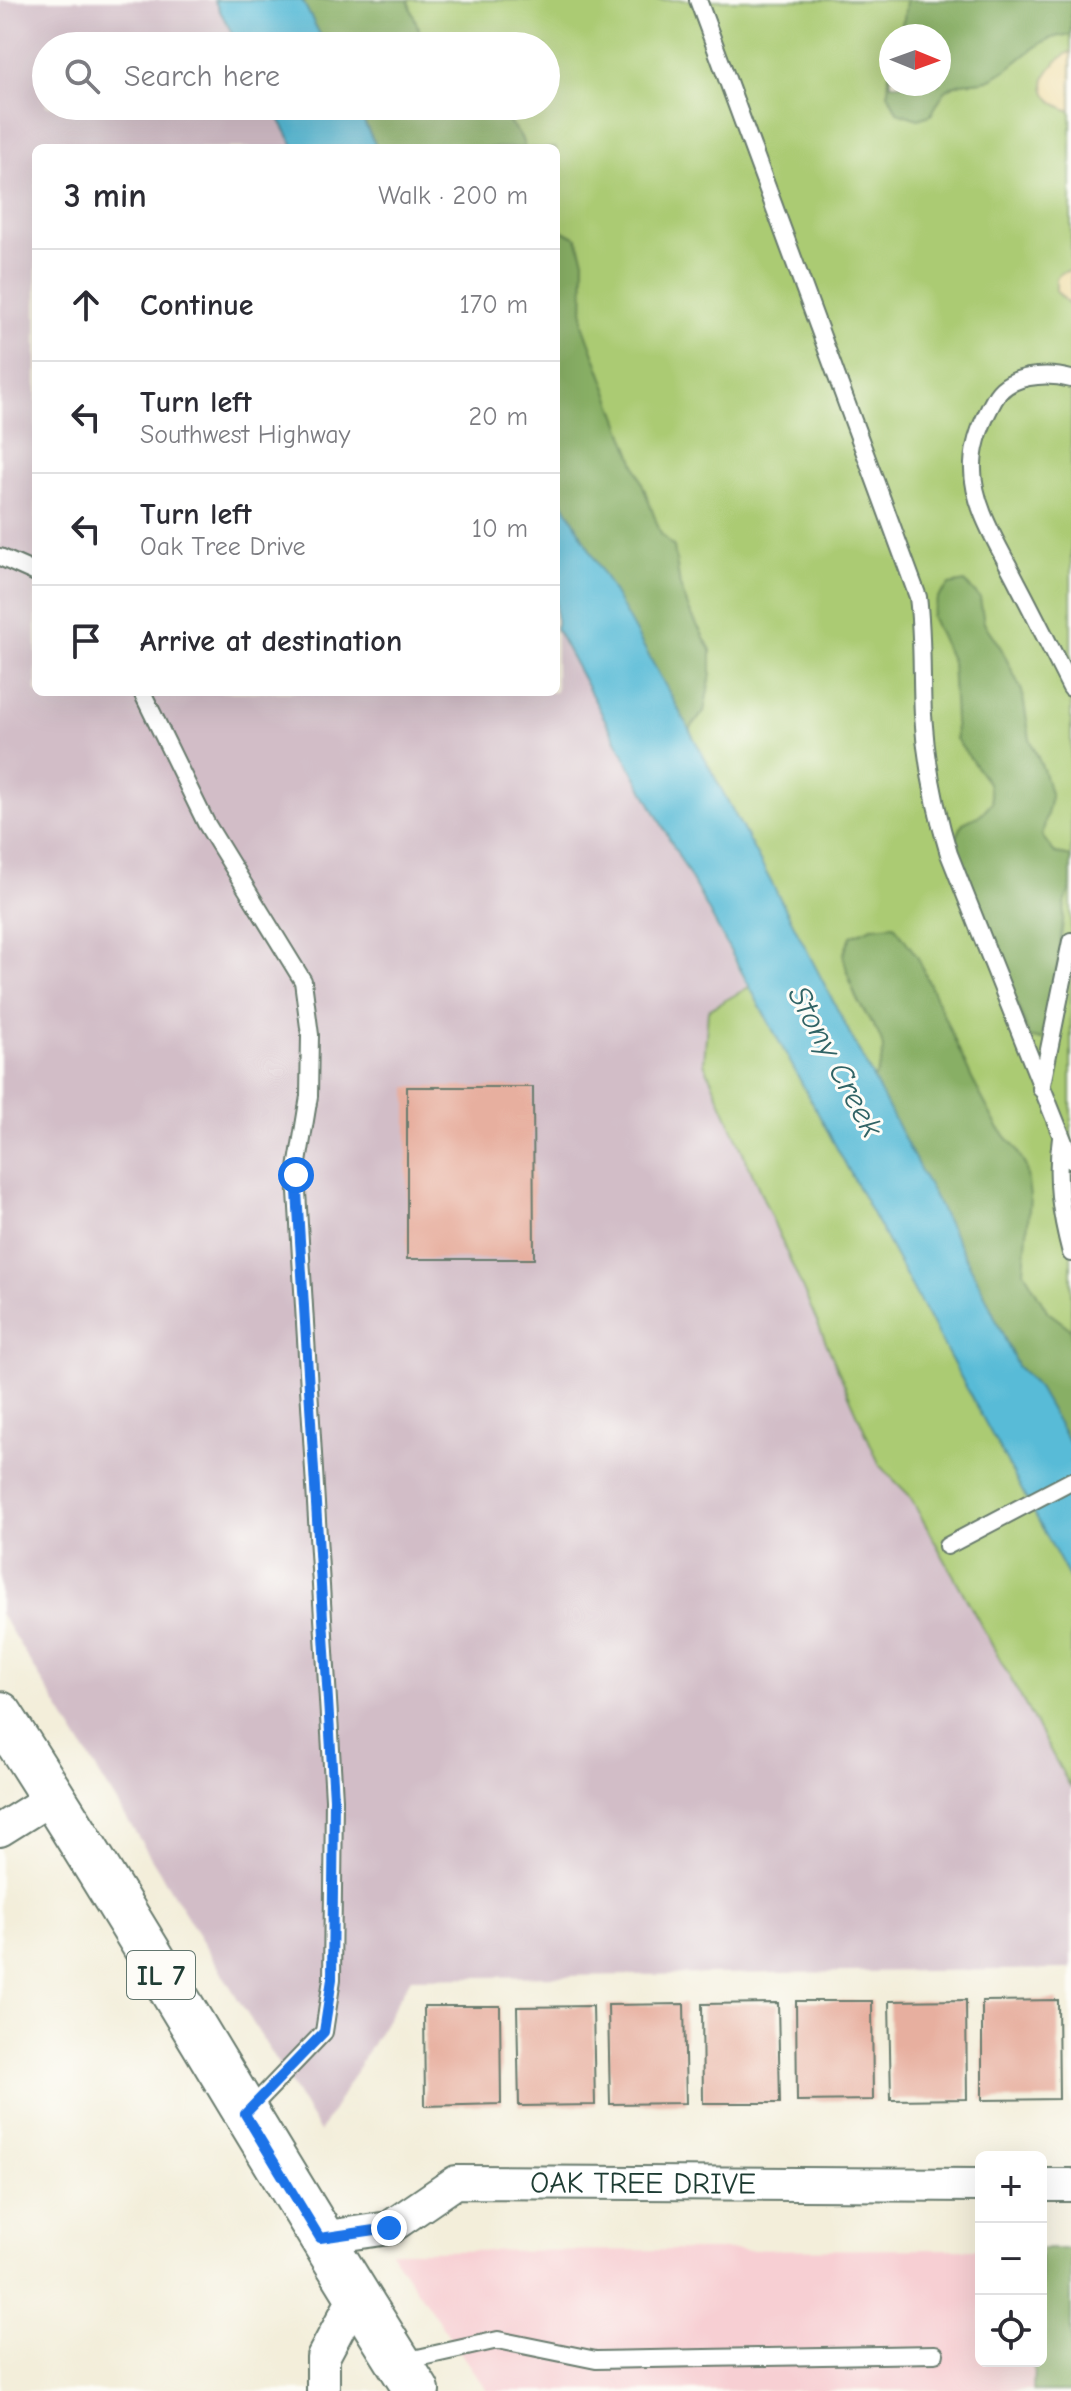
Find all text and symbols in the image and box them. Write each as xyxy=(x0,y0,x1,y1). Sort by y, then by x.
north arrow xyxy=(879,24,951,96)
search box xyxy=(32,32,560,120)
icon: search xyxy=(60,54,104,98)
text: Search here xyxy=(124,59,280,94)
text: 3 min xyxy=(64,176,147,216)
text: Walk · 200 m xyxy=(378,181,528,211)
icon: ahead xyxy=(64,283,108,327)
text: Continue xyxy=(140,288,254,323)
text: 170 m xyxy=(459,290,528,320)
text: Turn left xyxy=(140,385,252,420)
icon: left xyxy=(64,395,108,439)
text: 20 m xyxy=(468,402,528,432)
text: Southwest Highway xyxy=(140,420,350,450)
text: Turn left xyxy=(140,497,252,532)
icon: left xyxy=(64,507,108,551)
text: 10 m xyxy=(472,514,528,544)
text: Oak Tree Drive xyxy=(140,532,306,562)
icon: arrive xyxy=(64,619,108,663)
text: Arrive at destination xyxy=(140,624,402,659)
water label: Stony Creek xyxy=(780,979,891,1144)
route start xyxy=(278,1157,314,1193)
road number: IL 7 xyxy=(127,1951,195,1999)
map controls xyxy=(975,2151,1047,2367)
button: + xyxy=(975,2151,1047,2223)
street label: OAK TREE DRIVE xyxy=(530,2165,756,2202)
route end xyxy=(371,2210,407,2246)
button: − xyxy=(975,2223,1047,2295)
button: locate xyxy=(975,2295,1047,2367)

